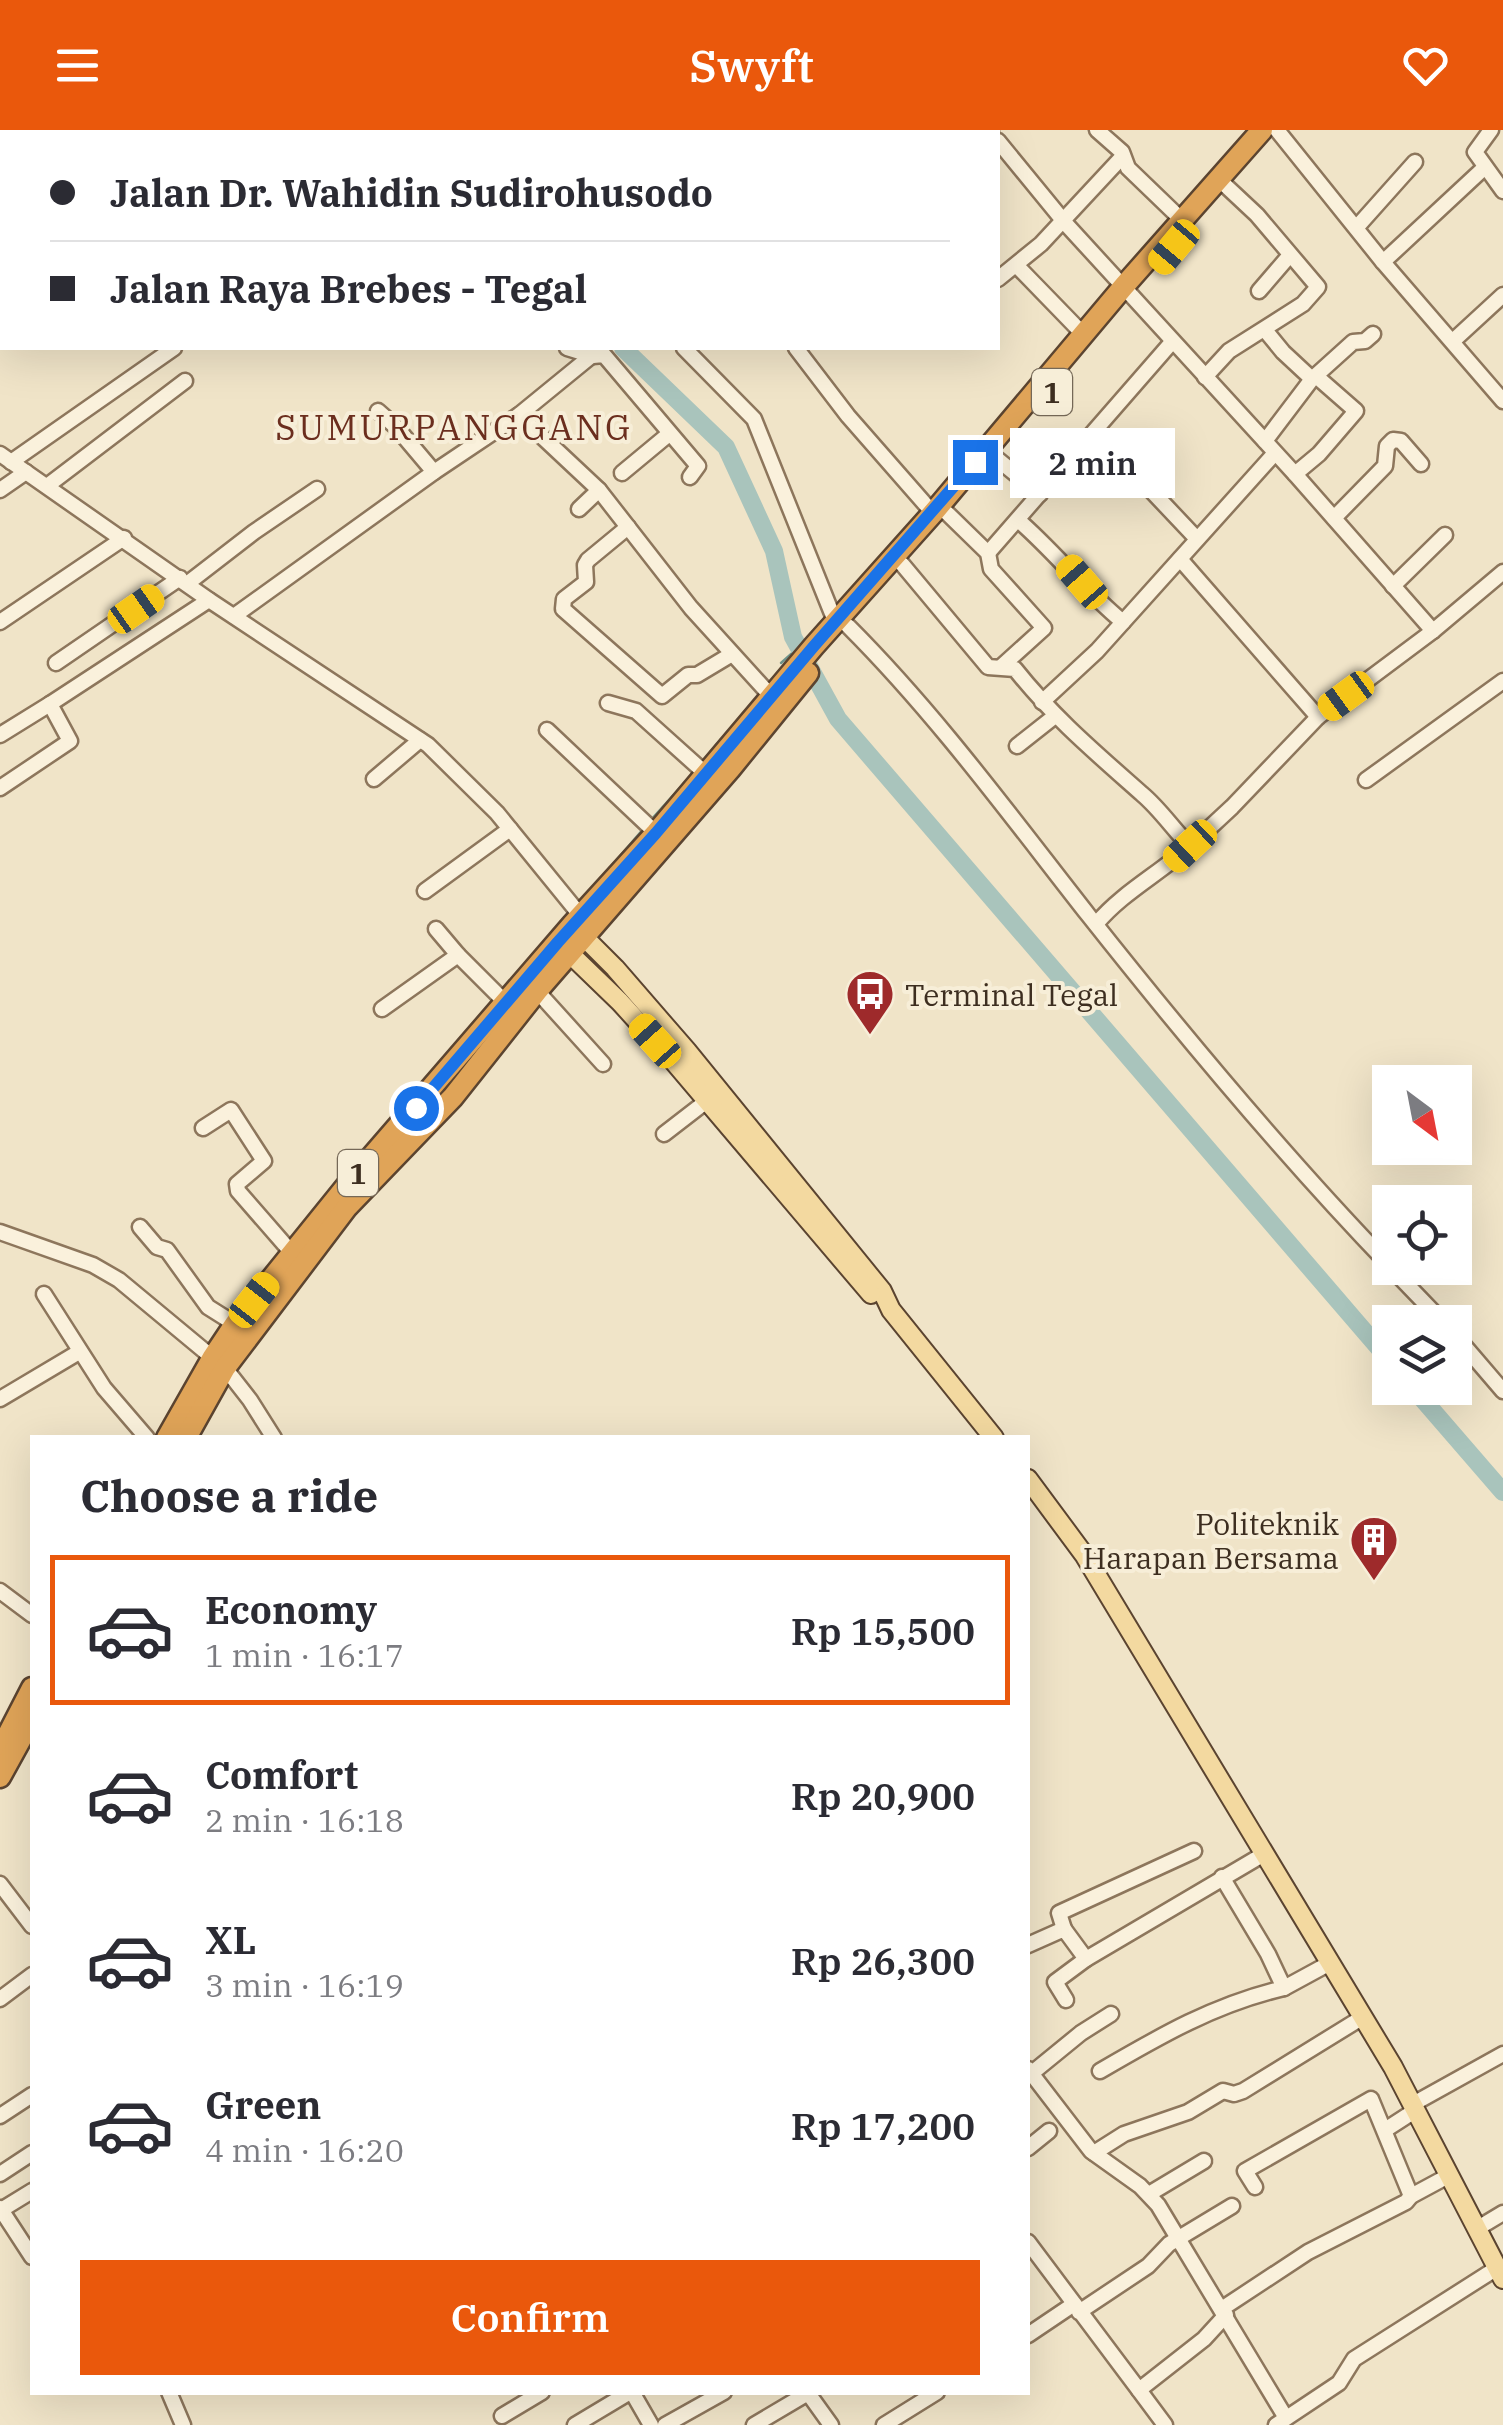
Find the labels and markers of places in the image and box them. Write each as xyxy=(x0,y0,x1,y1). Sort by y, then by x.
bus stop icon: Terminal Tegal xyxy=(844,968,896,1036)
place label: Terminal Tegal xyxy=(905,975,1118,1014)
place label: Politeknik Harapan Bersama xyxy=(1083,1504,1339,1577)
building icon: Politeknik Harapan Bersama xyxy=(1348,1514,1400,1582)

